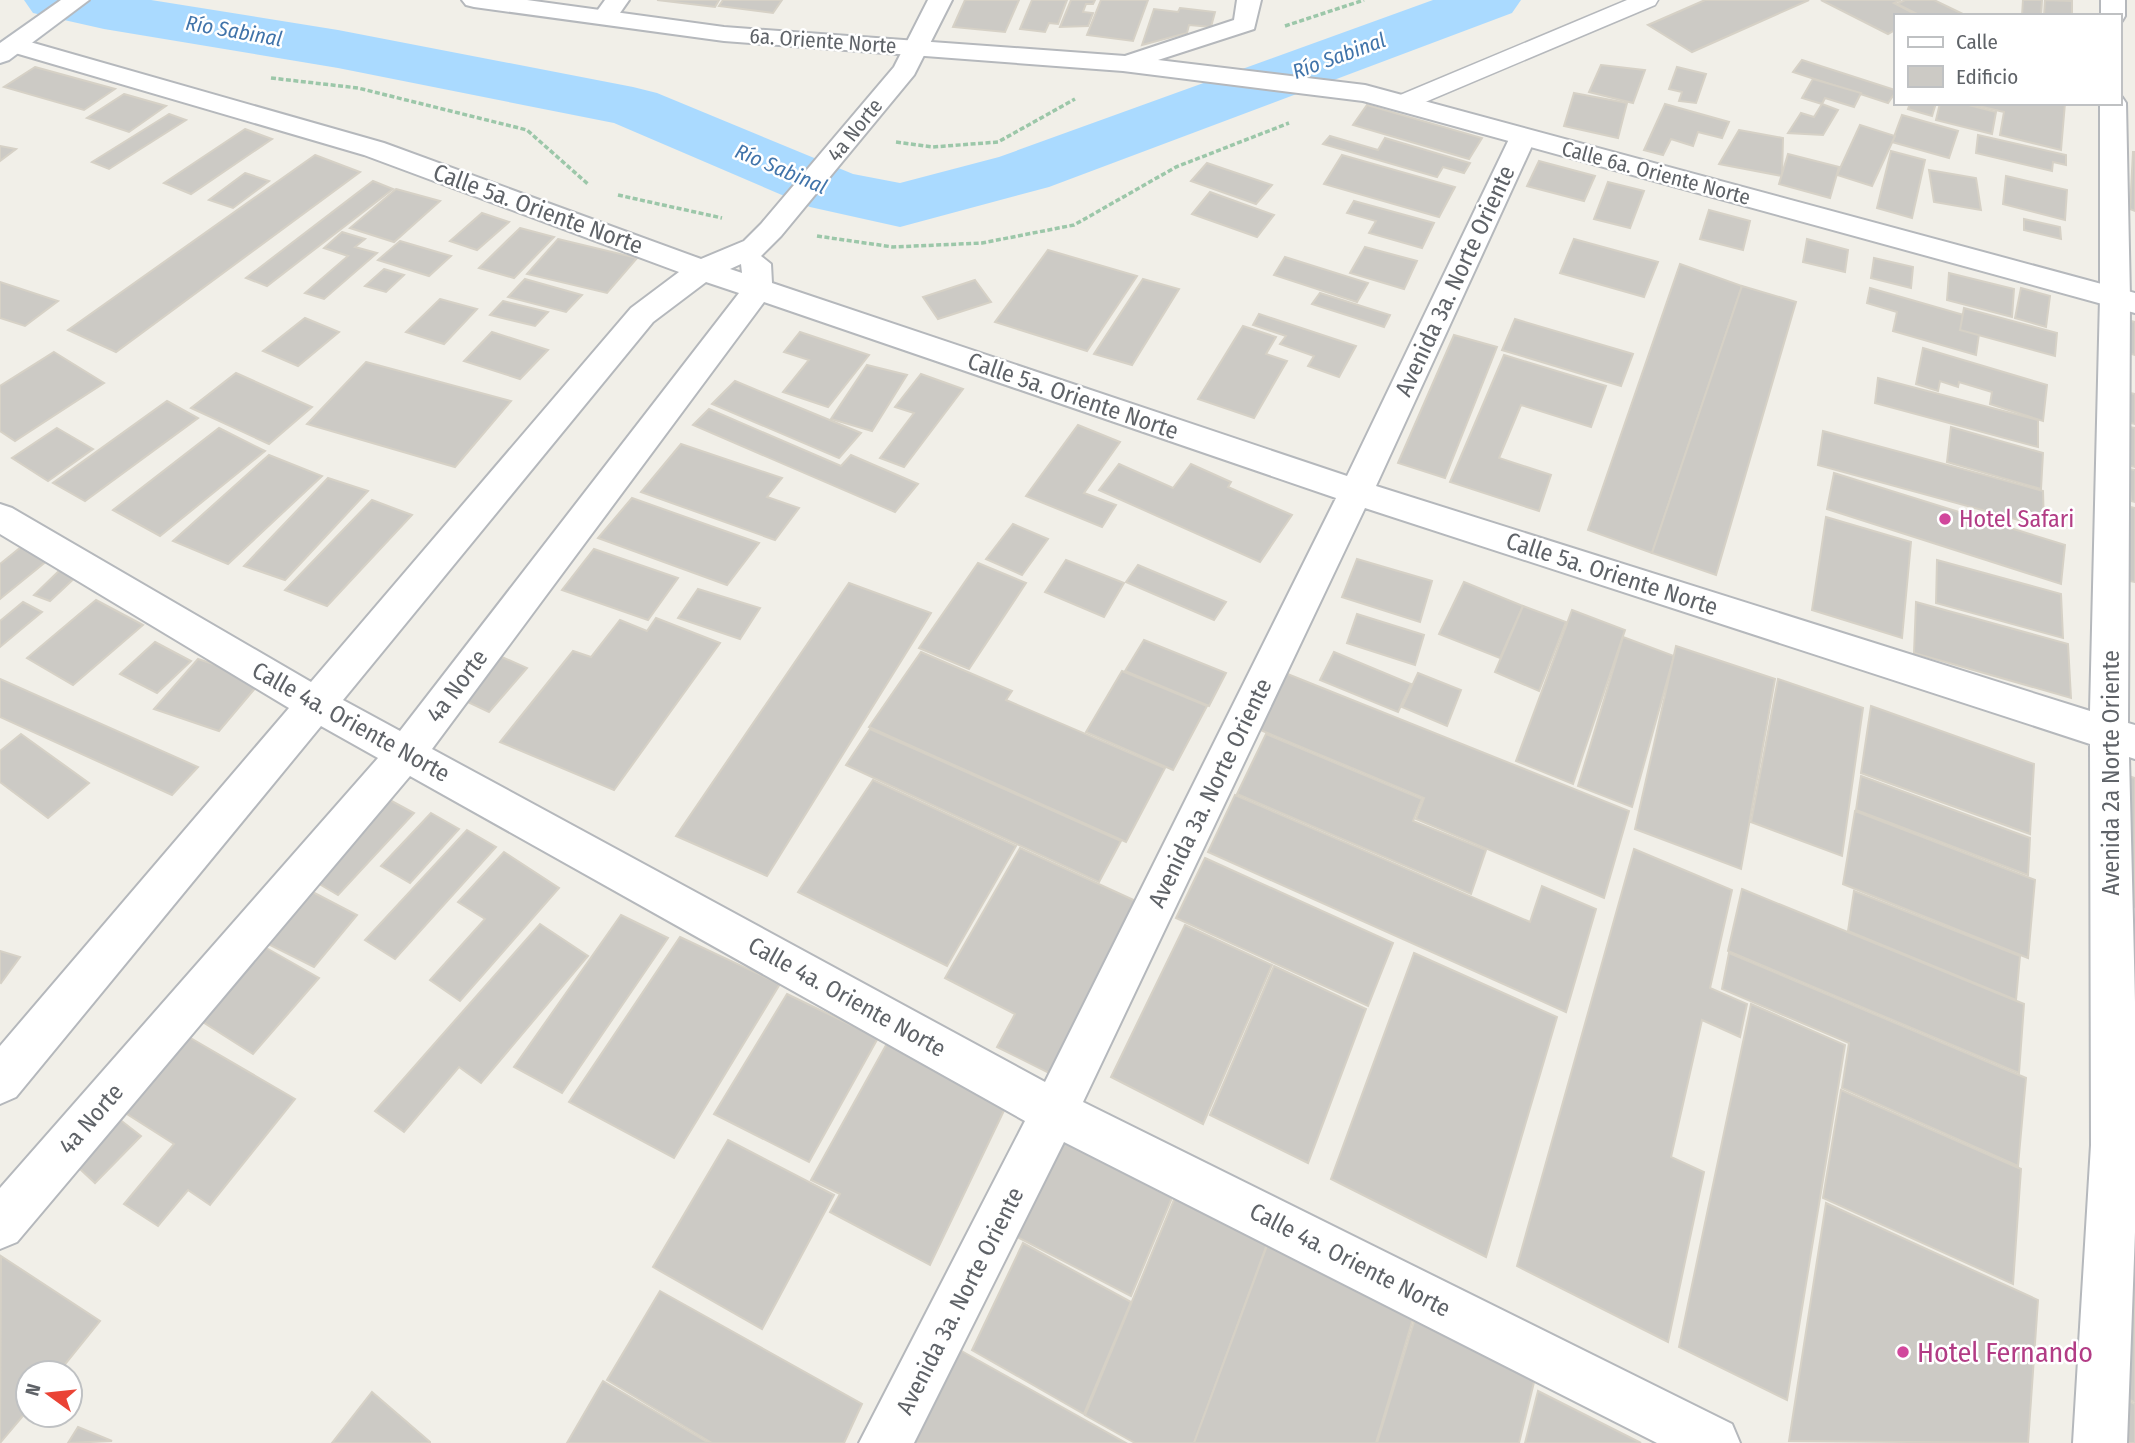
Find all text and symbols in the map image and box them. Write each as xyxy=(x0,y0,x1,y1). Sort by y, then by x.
water label: Río Sabinal xyxy=(184,10,284,52)
legend xyxy=(1894,14,2121,105)
street label: 6a. Oriente Norte xyxy=(749,23,897,59)
water label: Río Sabinal xyxy=(1289,27,1389,85)
text: Calle xyxy=(1956,29,1998,55)
text: Edificio xyxy=(1956,64,2018,90)
street label: 4a Norte xyxy=(822,93,888,167)
street label: Calle 6a. Oriente Norte xyxy=(1559,135,1753,211)
water label: Río Sabinal xyxy=(731,138,831,200)
street label: Calle 5a. Oriente Norte xyxy=(429,158,647,260)
street label: Avenida 3a. Norte Oriente xyxy=(1389,161,1521,401)
street label: Calle 5a. Oriente Norte xyxy=(964,347,1182,445)
place label: Hotel Safari xyxy=(1959,505,2074,533)
marker: Hotel Safari xyxy=(1937,511,1953,527)
street label: Calle 5a. Oriente Norte xyxy=(1503,527,1721,621)
street label: 4a Norte xyxy=(421,644,493,728)
street label: Avenida 2a Norte Oriente xyxy=(2097,650,2125,896)
street label: Calle 4a. Oriente Norte xyxy=(247,656,455,788)
street label: Avenida 3a. Norte Oriente xyxy=(1142,674,1278,912)
street label: Calle 4a. Oriente Norte xyxy=(743,931,951,1063)
street label: 4a Norte xyxy=(53,1078,129,1160)
street label: Avenida 3a. Norte Oriente xyxy=(890,1183,1030,1419)
street label: Calle 4a. Oriente Norte xyxy=(1245,1197,1455,1323)
place label: Hotel Fernando xyxy=(1917,1336,2093,1369)
marker: Hotel Fernando xyxy=(1895,1344,1911,1360)
north arrow xyxy=(14,1359,84,1429)
text: N xyxy=(20,1381,46,1398)

